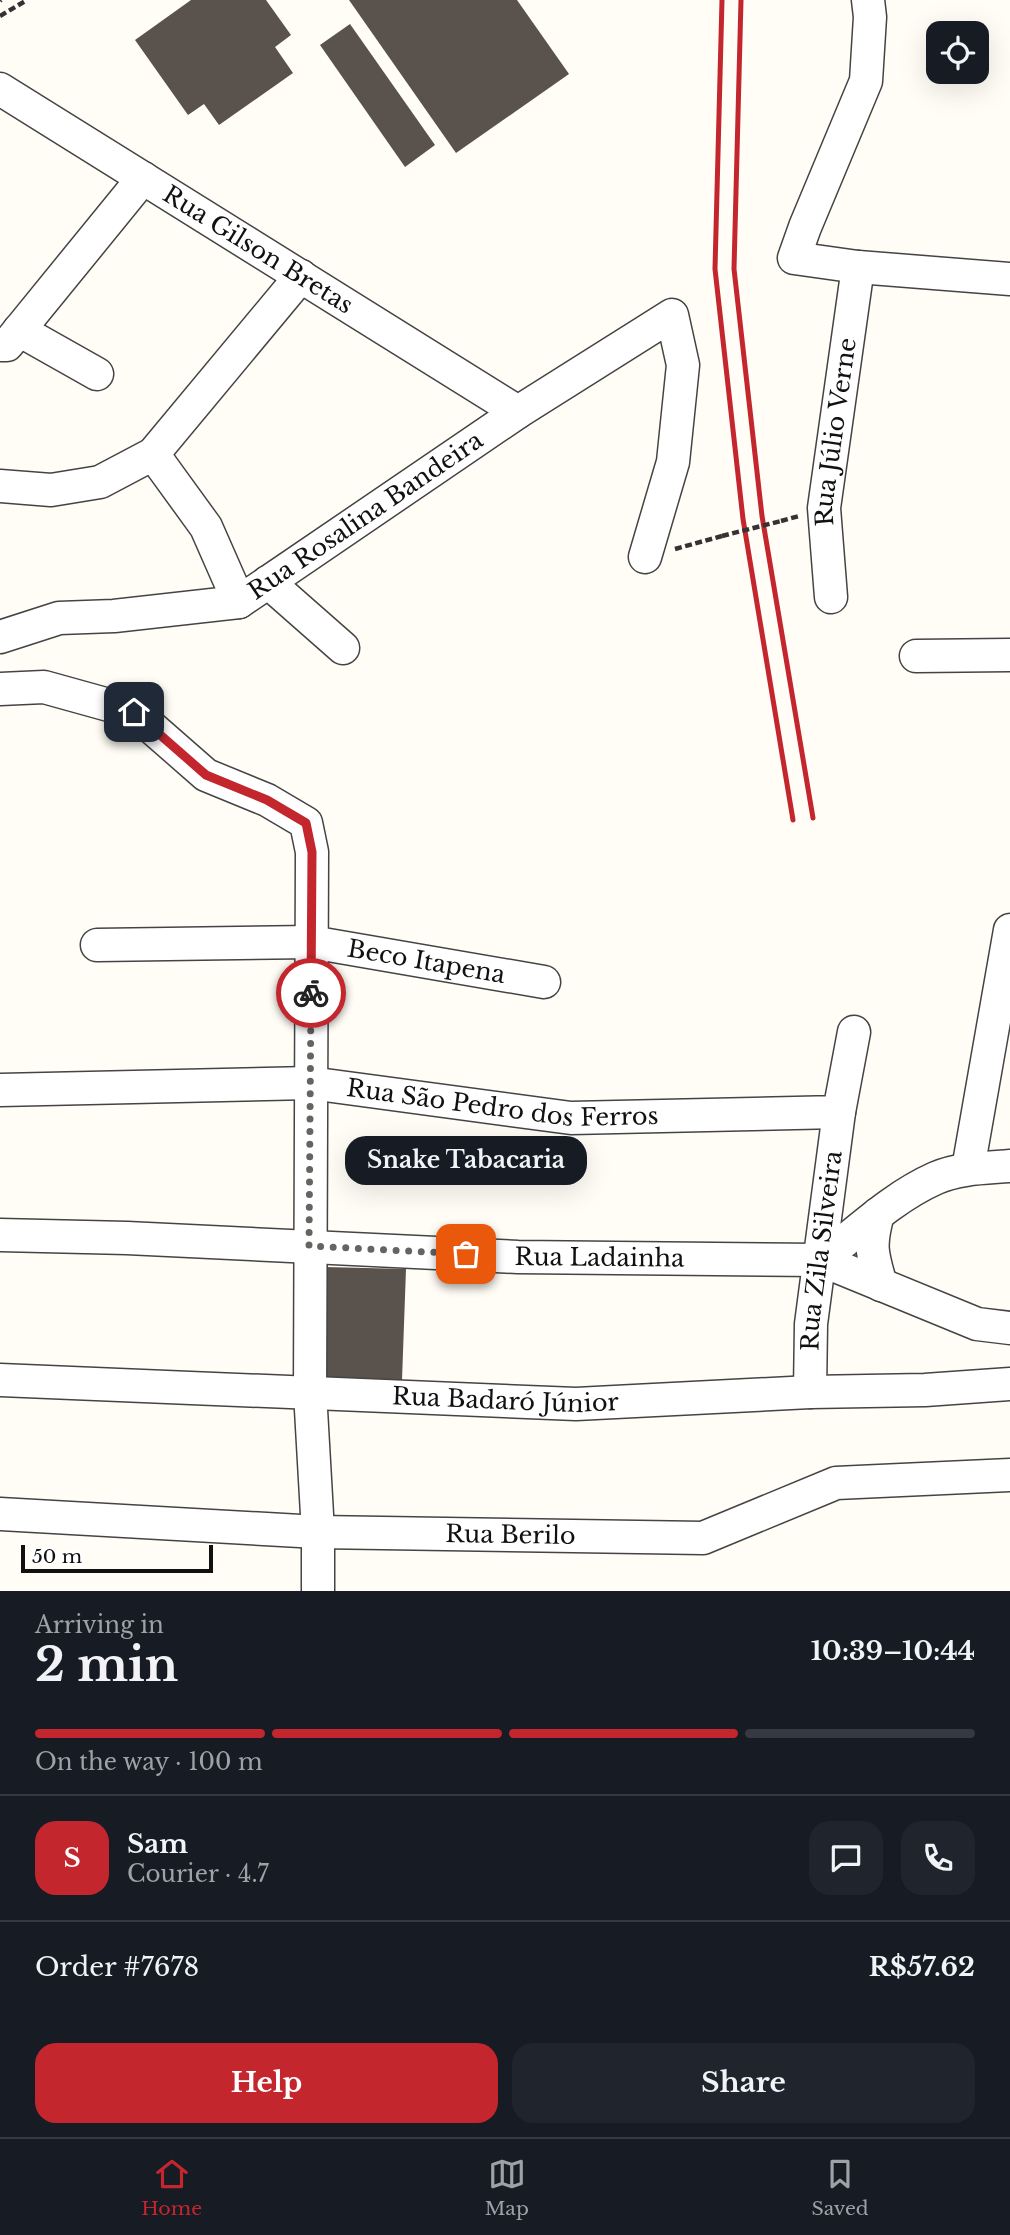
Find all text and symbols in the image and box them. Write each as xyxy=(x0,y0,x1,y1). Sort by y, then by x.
map controls xyxy=(926,21,989,84)
button: locate xyxy=(926,21,989,84)
street label: Rua Gilson Bretas xyxy=(158,179,359,320)
street label: Rua Júlio Verne xyxy=(809,336,862,527)
street label: Rua Rosalina Bandeira xyxy=(243,425,489,605)
pin xyxy=(104,682,164,742)
icon: home xyxy=(115,693,153,731)
street label: Beco Itapena xyxy=(345,934,508,989)
courier xyxy=(276,958,346,1028)
icon: bike xyxy=(292,974,330,1012)
street label: Rua São Pedro dos Ferros xyxy=(345,1073,659,1132)
callout: Snake Tabacaria xyxy=(345,1135,587,1184)
text: Snake Tabacaria xyxy=(367,1146,565,1174)
street label: Rua Zila Silveira xyxy=(795,1148,848,1351)
pin xyxy=(436,1224,496,1284)
icon: bag xyxy=(447,1235,485,1273)
street label: Rua Ladainha xyxy=(514,1242,685,1273)
street label: Rua Badaró Júnior xyxy=(392,1381,620,1418)
street label: Rua Berilo xyxy=(445,1519,576,1550)
scale bar xyxy=(21,1542,214,1574)
text: 50 m xyxy=(32,1545,82,1568)
text: Arriving in xyxy=(35,1611,164,1639)
text: 10:39–10:44 xyxy=(811,1635,975,1667)
text: 2 min xyxy=(35,1636,178,1693)
text: On the way · 100 m xyxy=(35,1748,263,1776)
button: chat xyxy=(809,1821,883,1895)
button: phone xyxy=(901,1821,975,1895)
text: Sam xyxy=(127,1828,188,1860)
text: S xyxy=(63,1842,81,1874)
text: Courier · 4.7 xyxy=(127,1860,269,1888)
text: Order #7678 xyxy=(35,1951,199,1983)
text: R$57.62 xyxy=(869,1951,975,1983)
button: Help xyxy=(35,2043,498,2123)
button: Share xyxy=(512,2043,975,2123)
tab: Home xyxy=(141,2155,202,2220)
tab: Map xyxy=(485,2155,529,2220)
tab: Saved xyxy=(811,2155,869,2220)

